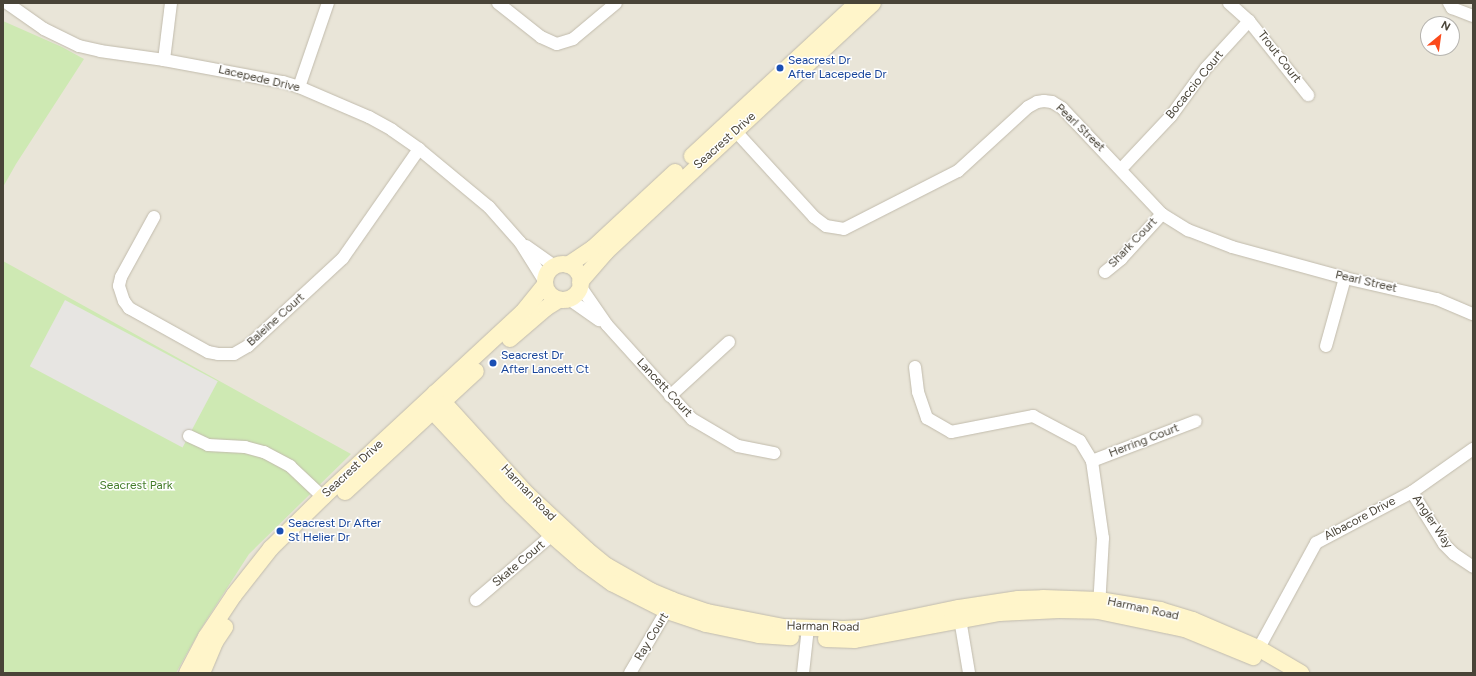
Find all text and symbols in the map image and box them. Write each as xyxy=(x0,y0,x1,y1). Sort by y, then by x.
north arrow xyxy=(1420,16,1460,56)
text: N xyxy=(1439,18,1452,34)
street label: Trout Court xyxy=(1254,28,1304,86)
street label: Bocaccio Court xyxy=(1163,48,1227,122)
place label: Seacrest Dr After Lacepede Dr xyxy=(788,54,887,82)
street label: Lacepede Drive xyxy=(217,63,301,95)
marker: Seacrest Dr After Lacepede Dr xyxy=(775,63,785,73)
street label: Pearl Street xyxy=(1052,101,1108,155)
street label: Seacrest Drive xyxy=(691,110,759,172)
street label: Shark Court xyxy=(1106,215,1160,271)
street label: Pearl Street xyxy=(1334,268,1398,296)
street label: Baleine Court xyxy=(244,290,308,350)
place label: Seacrest Dr After Lancett Ct xyxy=(501,349,589,377)
street label: Lancett Court xyxy=(633,356,695,420)
marker: Seacrest Dr After Lancett Ct xyxy=(488,358,498,368)
street label: Herring Court xyxy=(1107,421,1181,461)
street label: Seacrest Drive xyxy=(320,437,386,501)
street label: Harman Road xyxy=(498,462,558,524)
park label: Seacrest Park xyxy=(99,479,173,493)
street label: Angler Way xyxy=(1409,493,1455,551)
street label: Albacore Drive xyxy=(1322,494,1398,544)
place label: Seacrest Dr After St Helier Dr xyxy=(288,517,381,545)
marker: Seacrest Dr After St Helier Dr xyxy=(275,526,285,536)
street label: Skate Court xyxy=(490,538,548,590)
street label: Harman Road xyxy=(1106,594,1180,624)
street label: Ray Court xyxy=(632,610,672,664)
street label: Harman Road xyxy=(786,619,860,635)

